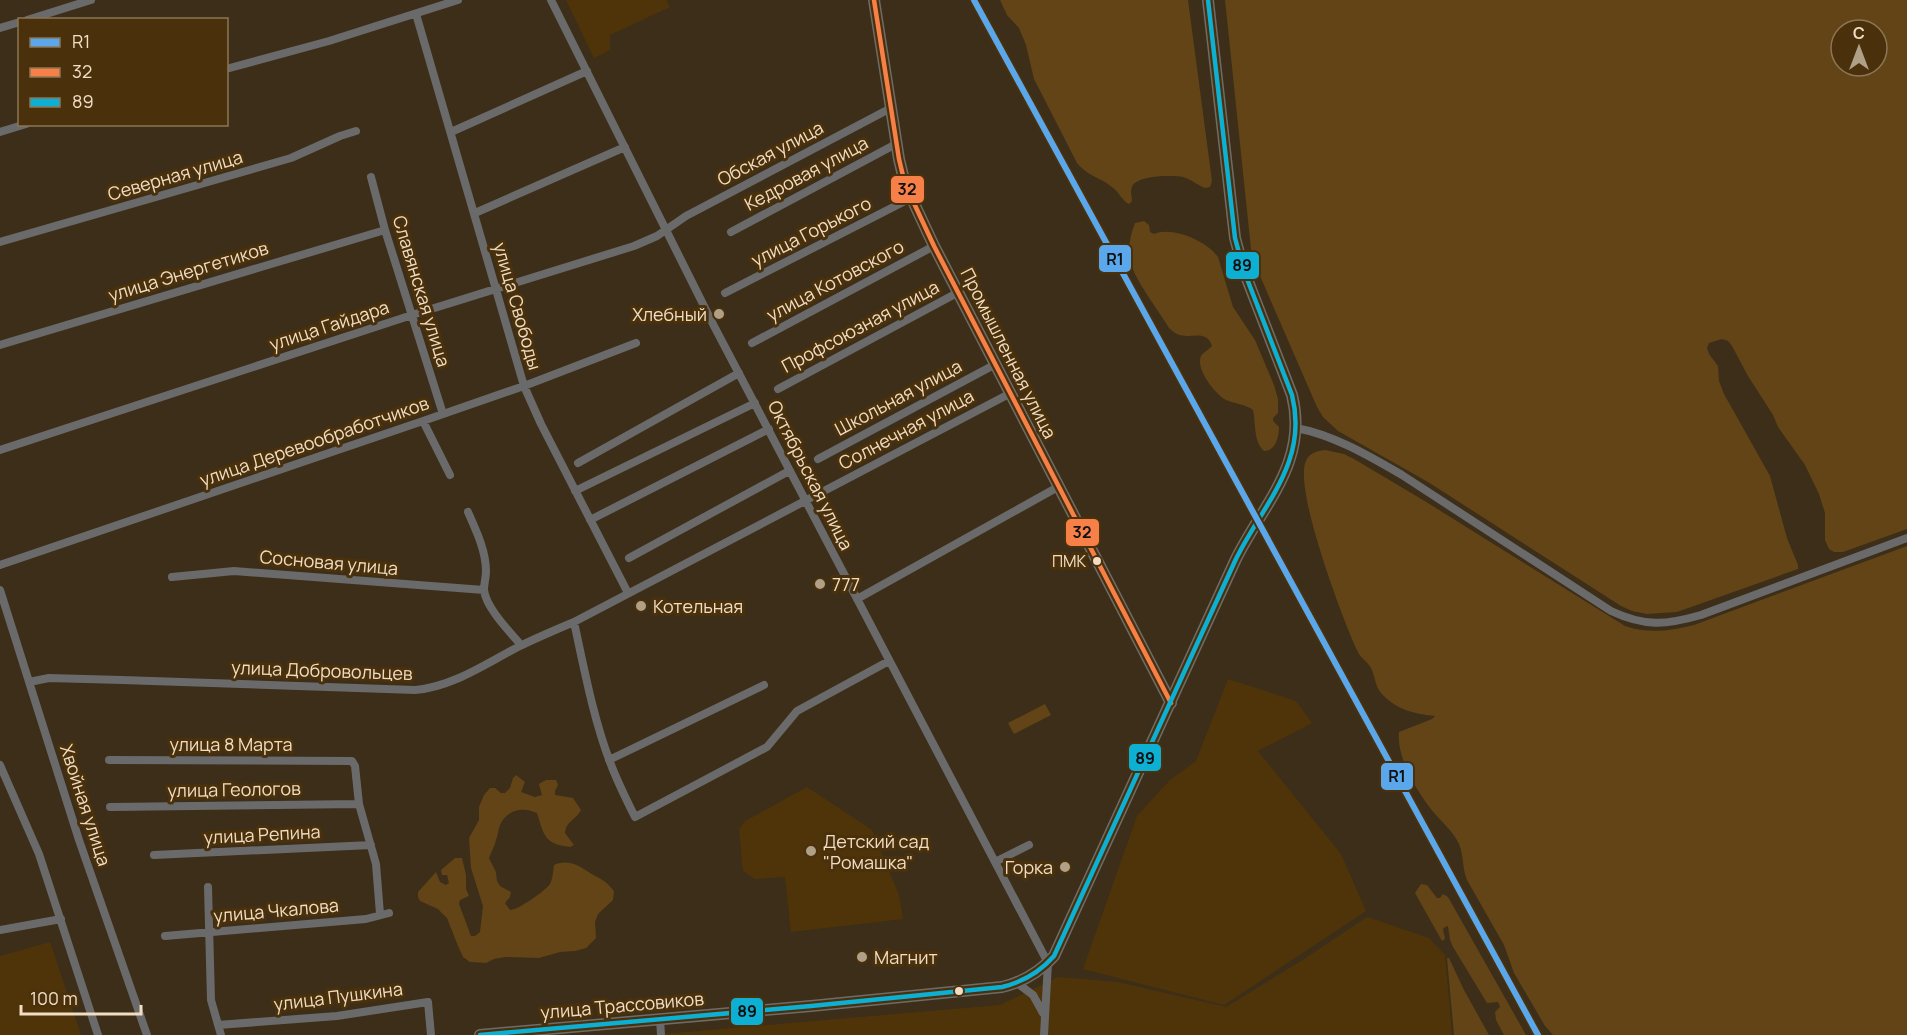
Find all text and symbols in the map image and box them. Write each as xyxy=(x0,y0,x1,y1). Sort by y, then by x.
legend xyxy=(18,18,228,126)
north arrow xyxy=(1829,18,1889,78)
text: С xyxy=(1853,22,1865,44)
text: R1 xyxy=(72,29,90,53)
text: 32 xyxy=(72,59,92,83)
text: 89 xyxy=(72,89,94,113)
street label: Обская улица xyxy=(713,115,827,191)
street label: Кедровая улица xyxy=(740,130,872,216)
street label: Северная улица xyxy=(105,144,245,206)
line badge: 32 xyxy=(890,175,925,204)
text: 32 xyxy=(898,178,916,200)
street label: улица Горького xyxy=(747,190,875,272)
street label: Славянская улица xyxy=(388,213,456,369)
street label: улица Котовского xyxy=(762,234,908,326)
street label: улица Энергетиков xyxy=(105,235,271,307)
street label: улица Свободы xyxy=(488,239,548,373)
line badge: R1 xyxy=(1098,244,1132,273)
text: R1 xyxy=(1106,248,1124,270)
line badge: 89 xyxy=(1225,251,1260,280)
text: 89 xyxy=(1232,254,1252,276)
street label: Промышленная улица xyxy=(956,264,1062,442)
street label: Профсоюзная улица xyxy=(777,274,943,378)
street label: улица Гайдара xyxy=(266,294,392,356)
place label: Хлебный xyxy=(632,302,707,326)
marker: Хлебный xyxy=(712,307,726,321)
street label: Школьная улица xyxy=(830,353,966,441)
street label: Солнечная улица xyxy=(834,383,978,475)
street label: улица Деревообработчиков xyxy=(196,390,432,492)
street label: Октябрьская улица xyxy=(763,396,859,554)
line badge: 32 xyxy=(1065,518,1100,547)
text: 32 xyxy=(1073,521,1091,543)
street label: Сосновая улица xyxy=(259,544,399,580)
place label: ПМК xyxy=(1052,550,1086,572)
marker: ПМК xyxy=(1091,555,1103,567)
place label: 777 xyxy=(832,572,860,596)
marker: 777 xyxy=(813,577,827,591)
place label: Котельная xyxy=(653,594,743,618)
marker: Котельная xyxy=(634,599,648,613)
street label: улица Добровольцев xyxy=(231,655,413,685)
street label: улица 8 Марта xyxy=(169,732,293,756)
street label: Хвойная улица xyxy=(55,741,117,869)
line badge: 89 xyxy=(1128,743,1162,772)
text: 89 xyxy=(1135,747,1155,769)
line badge: R1 xyxy=(1380,762,1414,791)
text: R1 xyxy=(1388,765,1406,787)
street label: улица Геологов xyxy=(167,776,301,802)
street label: улица Репина xyxy=(203,819,321,849)
place label: Детский сад "Ромашка" xyxy=(823,829,929,874)
marker: Детский сад "Ромашка" xyxy=(804,844,818,858)
place label: Горка xyxy=(1005,855,1053,879)
marker: Горка xyxy=(1058,860,1072,874)
street label: улица Чкалова xyxy=(212,893,340,927)
place label: Магнит xyxy=(874,945,938,969)
marker: Магнит xyxy=(855,950,869,964)
street label: улица Пушкина xyxy=(272,976,404,1016)
scale bar xyxy=(21,978,141,1016)
unlabelled marker xyxy=(953,985,965,997)
text: 100 m xyxy=(30,986,78,1010)
street label: улица Трассовиков xyxy=(539,986,705,1024)
line badge: 89 xyxy=(730,997,764,1026)
text: 89 xyxy=(737,1000,757,1022)

